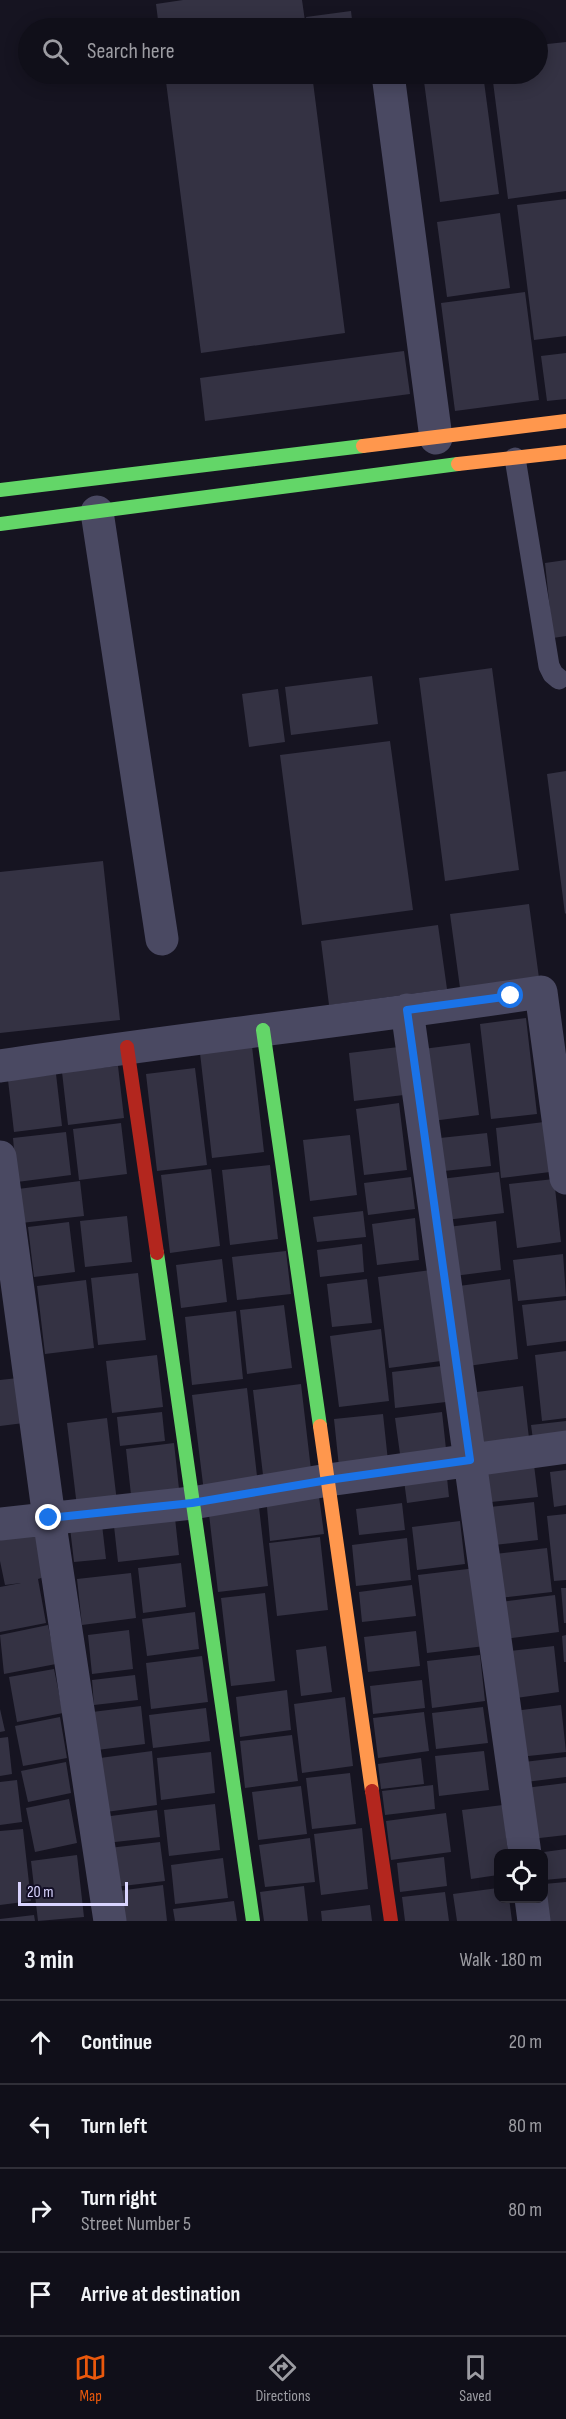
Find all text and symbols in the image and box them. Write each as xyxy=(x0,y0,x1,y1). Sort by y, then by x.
search box xyxy=(18,18,548,84)
icon: search xyxy=(39,35,72,68)
text: Search here xyxy=(87,38,174,65)
route start xyxy=(497,982,523,1008)
route end xyxy=(35,1504,61,1530)
map controls xyxy=(494,1849,548,1903)
button: locate xyxy=(494,1849,548,1903)
scale bar xyxy=(18,1879,128,1906)
text: 20 m xyxy=(27,1883,54,1902)
text: 3 min xyxy=(24,1945,74,1976)
text: Walk · 180 m xyxy=(459,1948,542,1972)
icon: ahead xyxy=(24,2026,57,2059)
text: Continue xyxy=(81,2029,152,2056)
text: 20 m xyxy=(509,2030,542,2054)
icon: left xyxy=(24,2110,57,2143)
text: Turn left xyxy=(81,2113,147,2140)
text: 80 m xyxy=(508,2114,542,2138)
text: Turn right xyxy=(81,2185,157,2212)
icon: right xyxy=(24,2194,57,2227)
text: 80 m xyxy=(508,2198,542,2222)
text: Street Number 5 xyxy=(81,2212,191,2236)
icon: arrive xyxy=(24,2278,57,2311)
text: Arrive at destination xyxy=(81,2281,240,2308)
tab: Map xyxy=(74,2351,107,2406)
tab: Directions xyxy=(255,2351,311,2406)
tab: Saved xyxy=(459,2351,492,2406)

